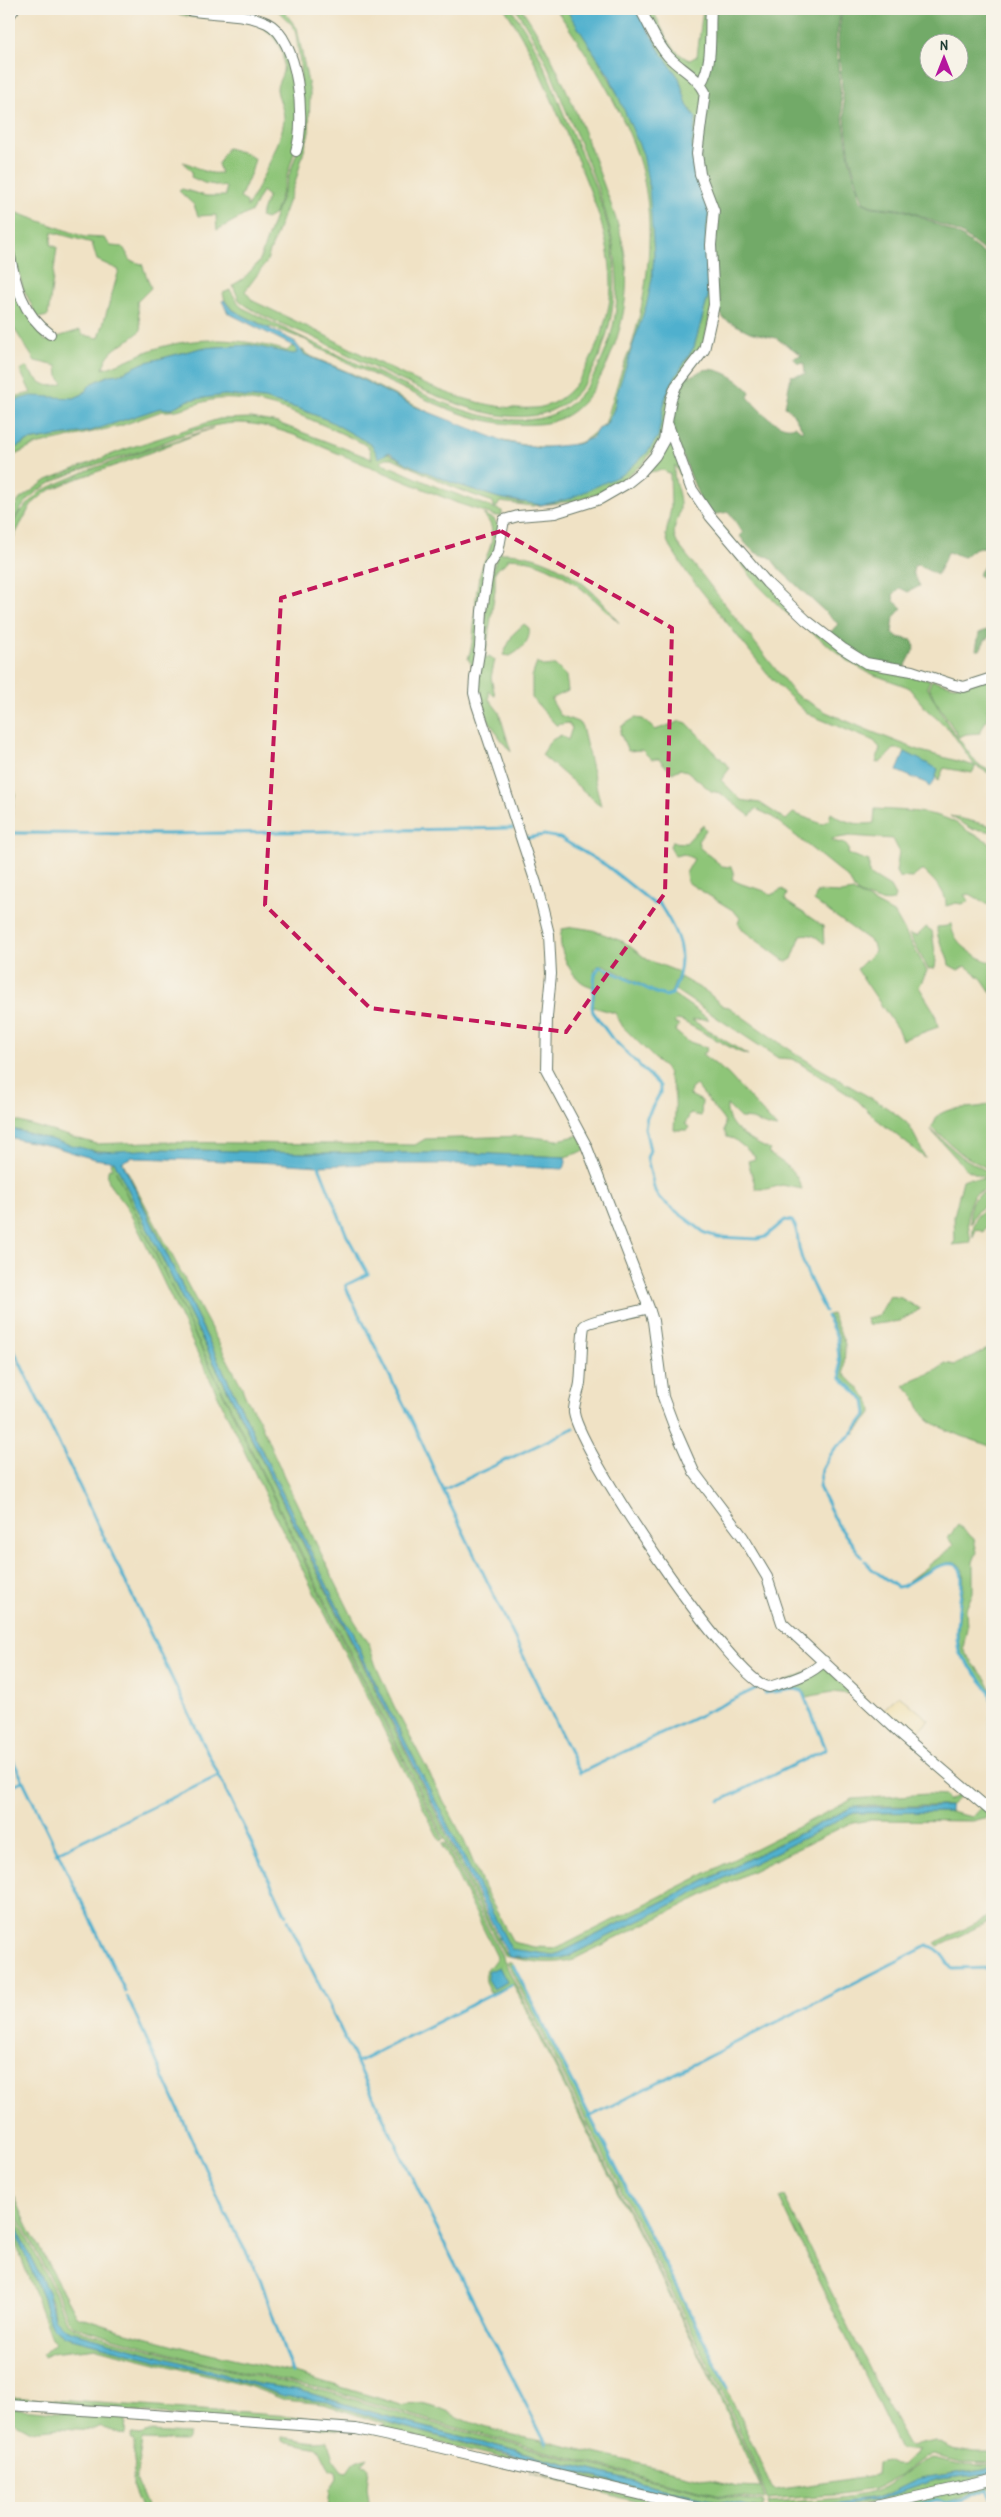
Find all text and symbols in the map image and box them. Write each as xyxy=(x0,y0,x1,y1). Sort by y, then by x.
north arrow xyxy=(918,32,968,82)
text: N xyxy=(940,35,948,54)

